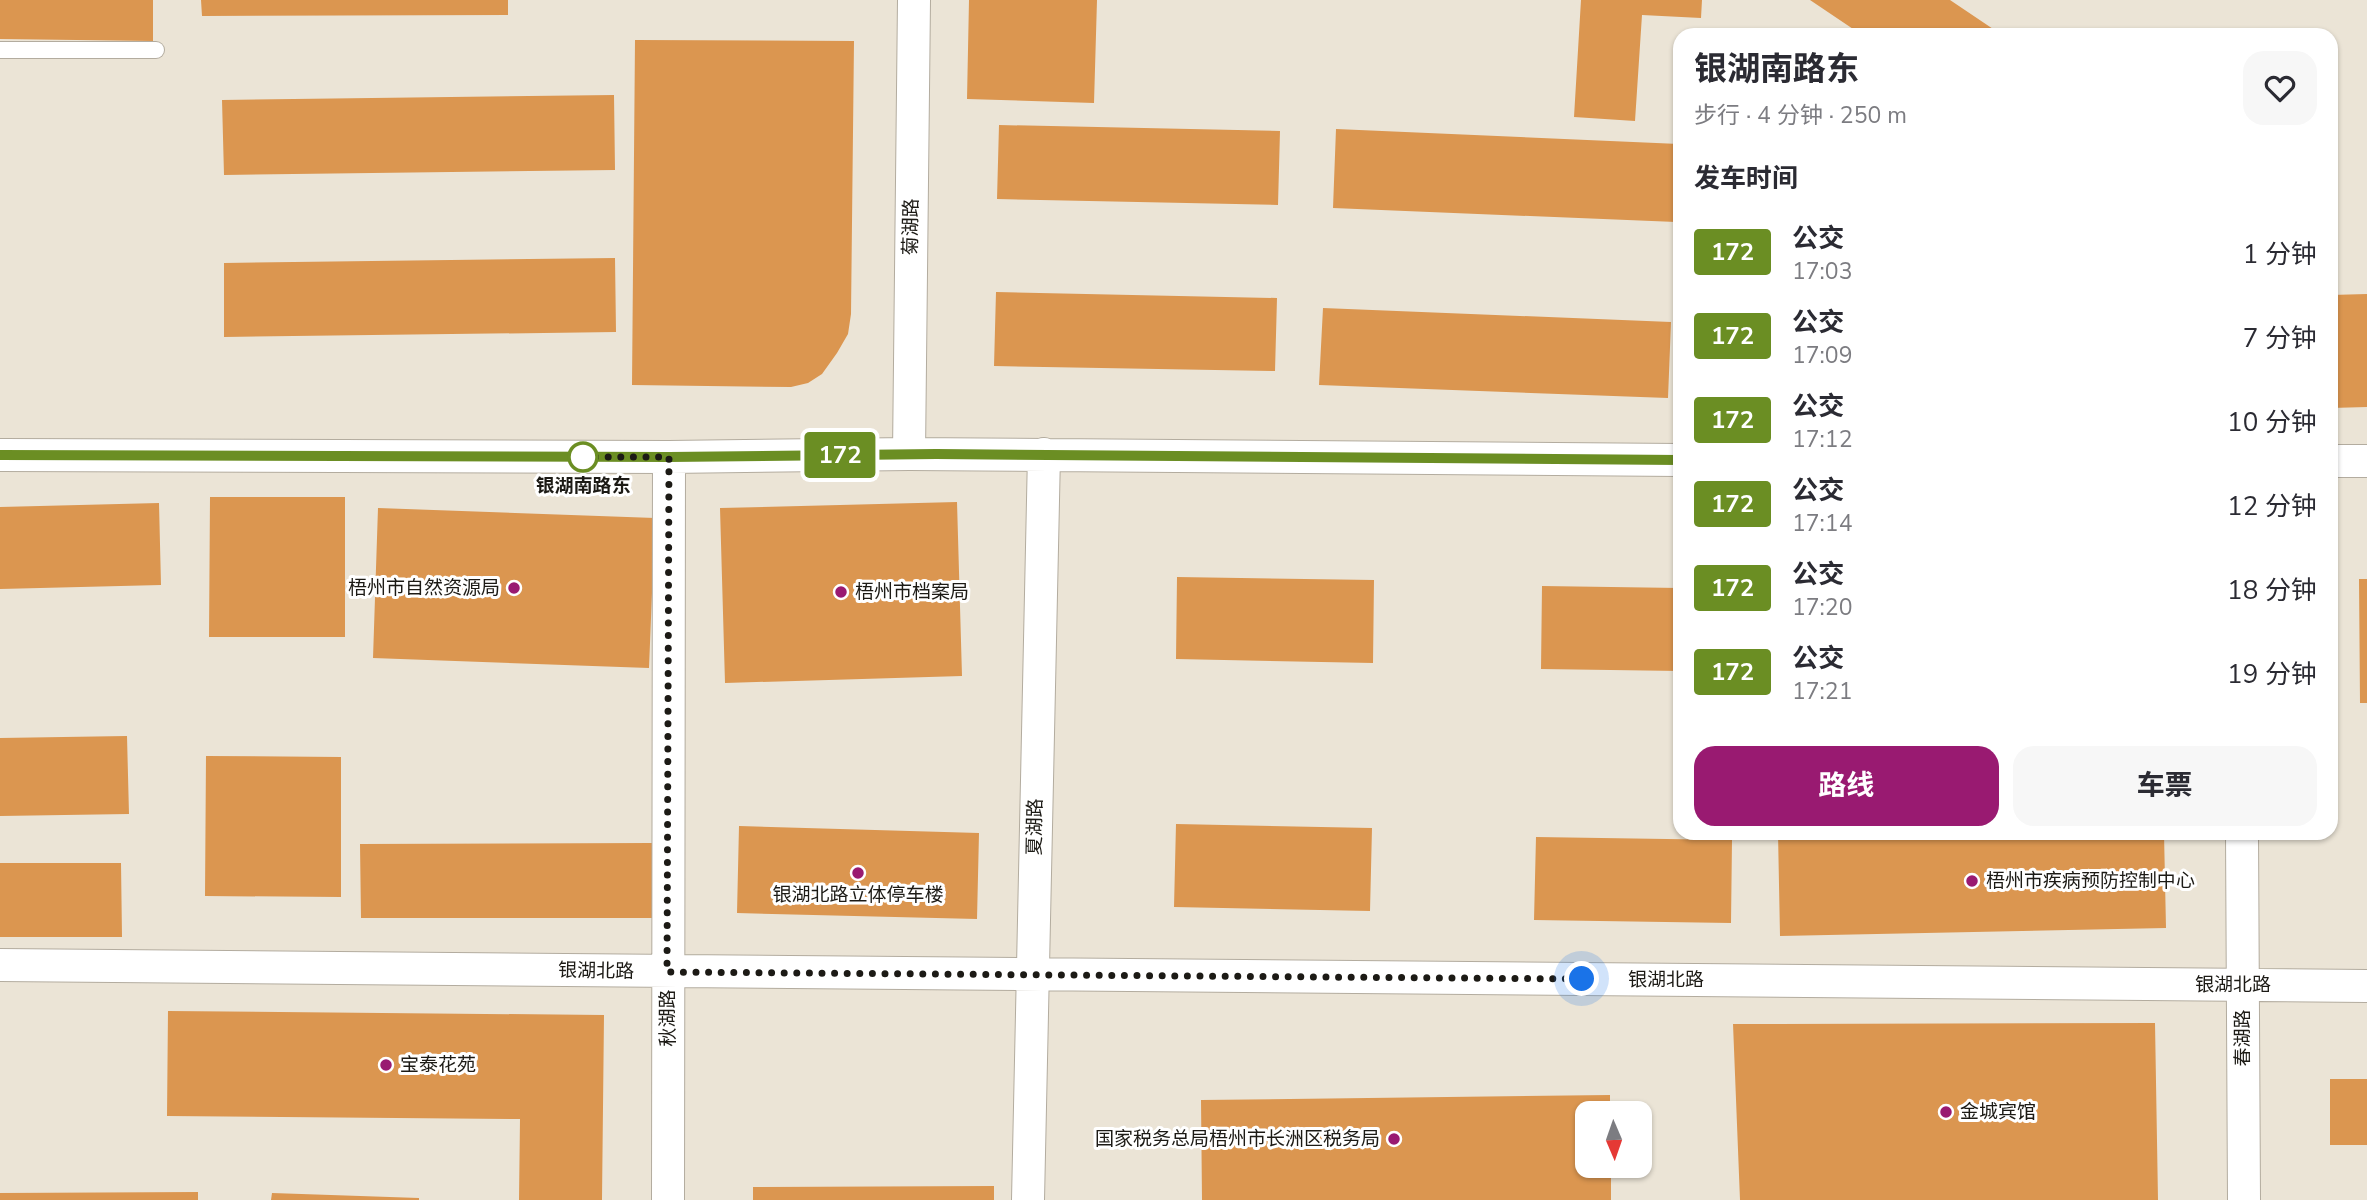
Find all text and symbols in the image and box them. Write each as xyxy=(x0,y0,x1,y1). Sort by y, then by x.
text: 银湖南路东 xyxy=(1694,47,1859,92)
button: heart xyxy=(2243,51,2317,125)
text: 步行 · 4 分钟 · 250 m xyxy=(1694,100,1907,131)
text: 发车时间 xyxy=(1694,161,1798,196)
street label: 菊湖路 xyxy=(898,198,924,256)
text: 公交 xyxy=(1792,221,1844,256)
text: 172 xyxy=(1711,236,1754,268)
text: 1 分钟 xyxy=(2243,237,2317,272)
text: 17:03 xyxy=(1792,256,1852,287)
text: 公交 xyxy=(1792,305,1844,340)
text: 172 xyxy=(1711,320,1754,352)
text: 7 分钟 xyxy=(2243,321,2317,356)
text: 17:09 xyxy=(1792,340,1852,371)
text: 公交 xyxy=(1792,389,1844,424)
text: 172 xyxy=(1711,404,1754,436)
text: 10 分钟 xyxy=(2227,405,2317,440)
text: 17:12 xyxy=(1792,424,1852,455)
line badge: 172 xyxy=(800,432,880,478)
text: 172 xyxy=(818,439,862,471)
marker: 银湖南路东 xyxy=(568,442,598,472)
place label: 银湖南路东 xyxy=(535,473,631,499)
text: 公交 xyxy=(1792,473,1844,508)
text: 172 xyxy=(1711,488,1754,520)
text: 12 分钟 xyxy=(2227,489,2317,524)
text: 17:14 xyxy=(1792,508,1852,539)
text: 公交 xyxy=(1792,557,1844,592)
text: 172 xyxy=(1711,572,1754,604)
text: 18 分钟 xyxy=(2227,573,2317,608)
place label: 梧州市自然资源局 xyxy=(348,575,500,601)
place label: 梧州市档案局 xyxy=(855,579,969,605)
marker: 梧州市自然资源局 xyxy=(506,580,522,596)
marker: 梧州市档案局 xyxy=(833,584,849,600)
text: 17:20 xyxy=(1792,592,1852,623)
text: 公交 xyxy=(1792,641,1844,676)
text: 172 xyxy=(1711,656,1754,688)
text: 19 分钟 xyxy=(2227,657,2317,692)
text: 17:21 xyxy=(1792,676,1852,707)
button: 路线 xyxy=(1694,746,1999,826)
button: 车票 xyxy=(2013,746,2317,826)
street label: 夏湖路 xyxy=(1022,798,1048,856)
marker: 银湖北路立体停车楼 xyxy=(850,865,866,881)
place label: 梧州市疾病预防控制中心 xyxy=(1986,868,2195,894)
marker: 梧州市疾病预防控制中心 xyxy=(1964,873,1980,889)
place label: 银湖北路立体停车楼 xyxy=(772,882,944,908)
street label: 银湖北路 xyxy=(558,957,634,985)
your location xyxy=(1564,961,1599,996)
street label: 银湖北路 xyxy=(1628,967,1704,993)
street label: 银湖北路 xyxy=(2195,972,2271,998)
street label: 秋湖路 xyxy=(655,989,681,1047)
street label: 春湖路 xyxy=(2230,1009,2256,1067)
place label: 宝泰花苑 xyxy=(400,1052,476,1078)
marker: 宝泰花苑 xyxy=(378,1057,394,1073)
place label: 金城宾馆 xyxy=(1960,1099,2036,1125)
north arrow xyxy=(1575,1101,1652,1178)
map controls xyxy=(1575,1101,1652,1178)
marker: 金城宾馆 xyxy=(1938,1104,1954,1120)
place label: 国家税务总局梧州市长洲区税务局 xyxy=(1095,1126,1380,1152)
marker: 国家税务总局梧州市长洲区税务局 xyxy=(1386,1131,1402,1147)

